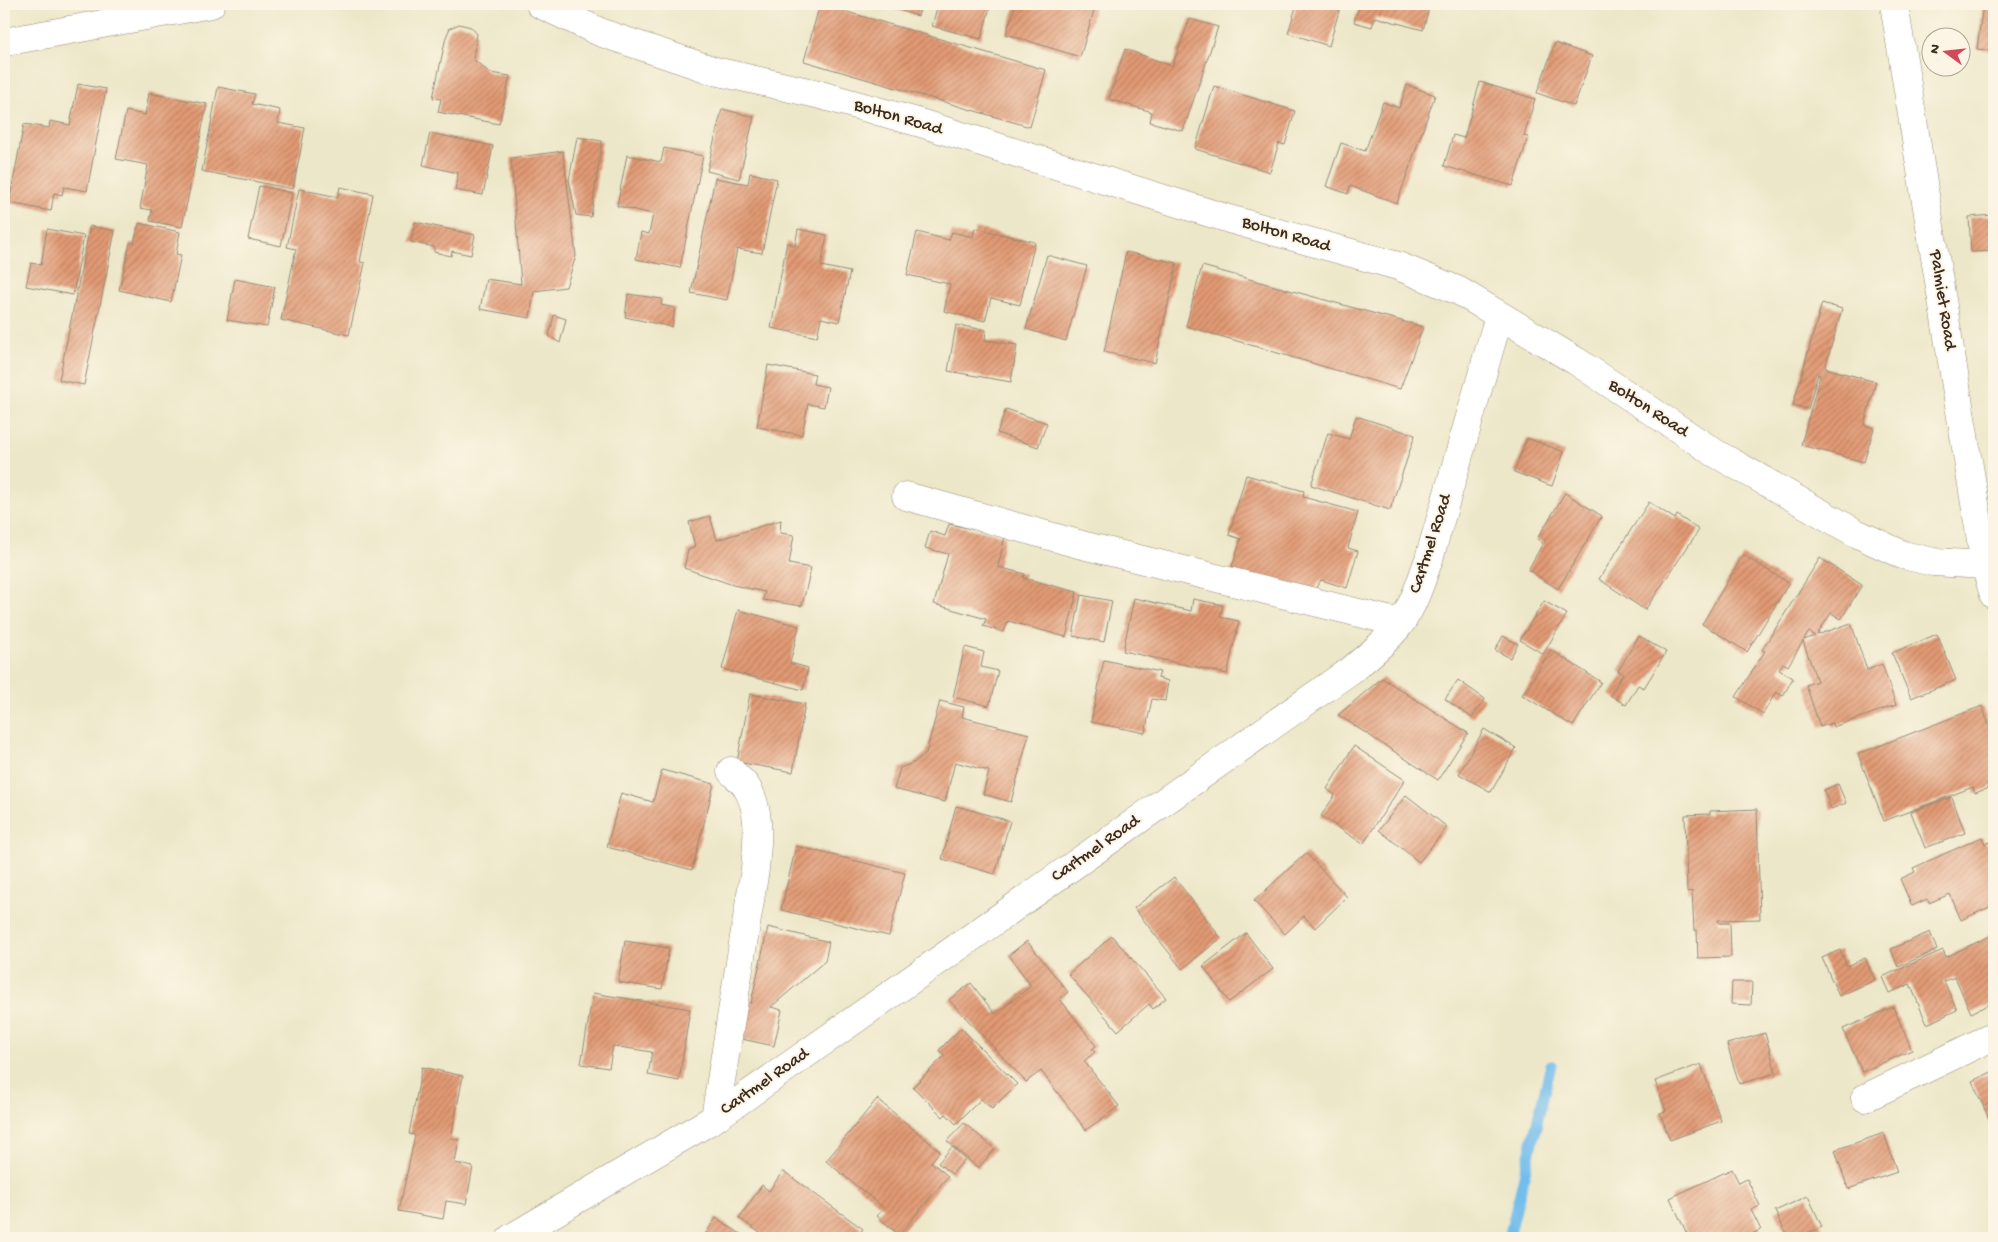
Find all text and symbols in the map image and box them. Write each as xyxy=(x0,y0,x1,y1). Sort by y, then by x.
north arrow xyxy=(1920,28,1970,78)
text: N xyxy=(1926,43,1945,56)
street label: Bolton Road xyxy=(850,95,946,141)
street label: Bolton Road xyxy=(1238,212,1334,258)
street label: Palmiet Road xyxy=(1924,248,1960,353)
street label: Bolton Road xyxy=(1603,375,1693,443)
street label: Cartmel Road xyxy=(1405,490,1457,596)
street label: Cartmel Road xyxy=(1048,810,1145,887)
street label: Cartmel Road xyxy=(717,1043,814,1120)

